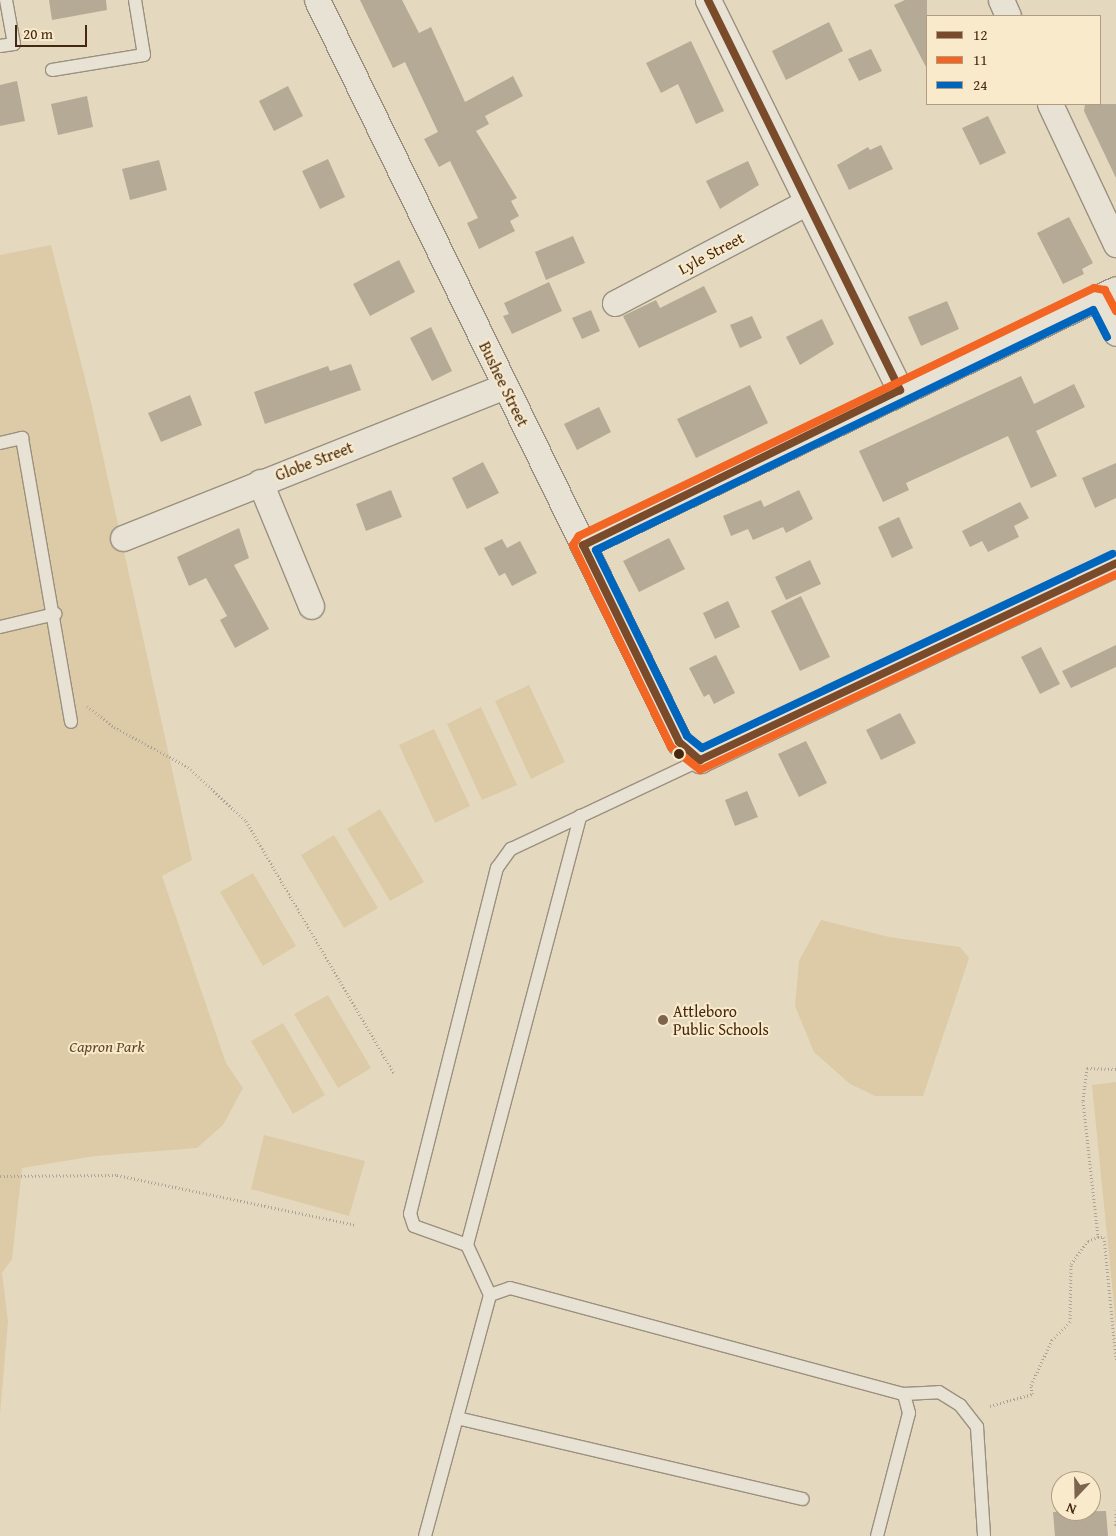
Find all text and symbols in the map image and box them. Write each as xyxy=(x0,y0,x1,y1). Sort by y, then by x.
scale bar xyxy=(18,15,90,47)
legend xyxy=(926,15,1101,105)
text: 20 m xyxy=(23,23,53,44)
text: 12 xyxy=(973,24,987,45)
text: 11 xyxy=(973,49,987,70)
text: 24 xyxy=(973,74,987,95)
street label: Lyle Street xyxy=(675,228,747,278)
street label: Bushee Street xyxy=(475,338,533,430)
street label: Globe Street xyxy=(272,437,356,485)
unlabelled marker xyxy=(674,749,684,759)
place label: Attleboro Public Schools xyxy=(673,1001,769,1039)
marker: Attleboro Public Schools xyxy=(657,1014,669,1026)
park label: Capron Park xyxy=(69,1036,145,1056)
north arrow xyxy=(1051,1471,1101,1521)
text: N xyxy=(1063,1498,1079,1520)

